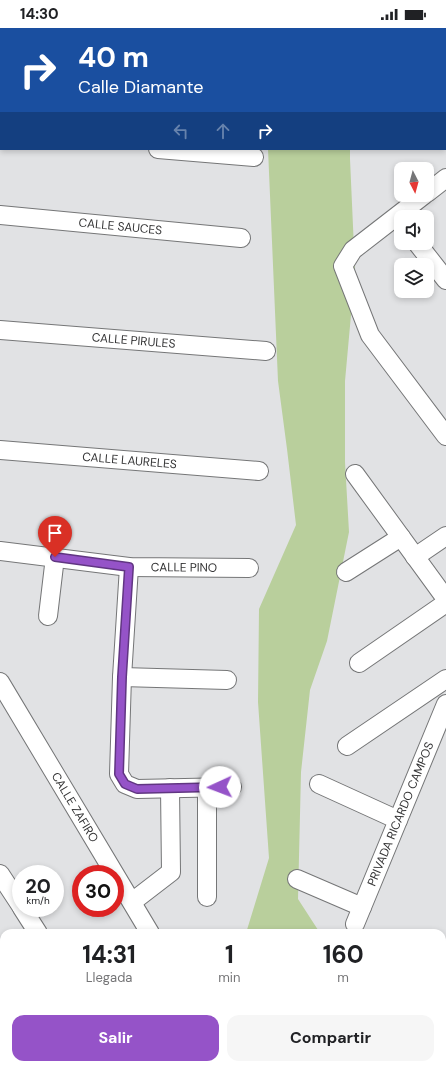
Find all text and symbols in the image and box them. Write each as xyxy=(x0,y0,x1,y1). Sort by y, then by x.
text: 14:30 xyxy=(20,4,59,24)
text: 40 m xyxy=(78,39,149,76)
icon: right xyxy=(12,44,64,96)
text: Calle Diamante xyxy=(78,75,203,99)
icon: left xyxy=(170,120,192,142)
icon: ahead xyxy=(212,120,234,142)
icon: right xyxy=(254,120,276,142)
north arrow xyxy=(394,162,434,202)
map controls xyxy=(394,162,434,298)
button: sound xyxy=(394,210,434,250)
street label: CALLE SAUCES xyxy=(78,215,163,238)
button: layers xyxy=(394,258,434,298)
street label: CALLE PIRULES xyxy=(91,329,176,352)
street label: CALLE LAURELES xyxy=(82,449,178,472)
pin xyxy=(38,516,72,557)
icon: arrive xyxy=(44,522,66,544)
street label: CALLE PINO xyxy=(151,559,217,576)
street label: PRIVADA RICARDO CAMPOS xyxy=(364,740,437,888)
position arrow xyxy=(199,766,241,808)
street label: CALLE ZAFIRO xyxy=(48,769,102,845)
speed limit sign: 30 xyxy=(72,865,124,917)
text: 20 xyxy=(25,873,51,899)
text: km/h xyxy=(26,894,50,907)
text: 14:31 xyxy=(82,939,136,970)
text: 1 xyxy=(225,939,234,970)
text: 160 xyxy=(323,939,364,970)
text: Llegada xyxy=(86,969,132,986)
text: min xyxy=(218,969,240,986)
text: m xyxy=(337,969,349,986)
button: Salir xyxy=(12,1015,219,1061)
button: Compartir xyxy=(227,1015,434,1061)

